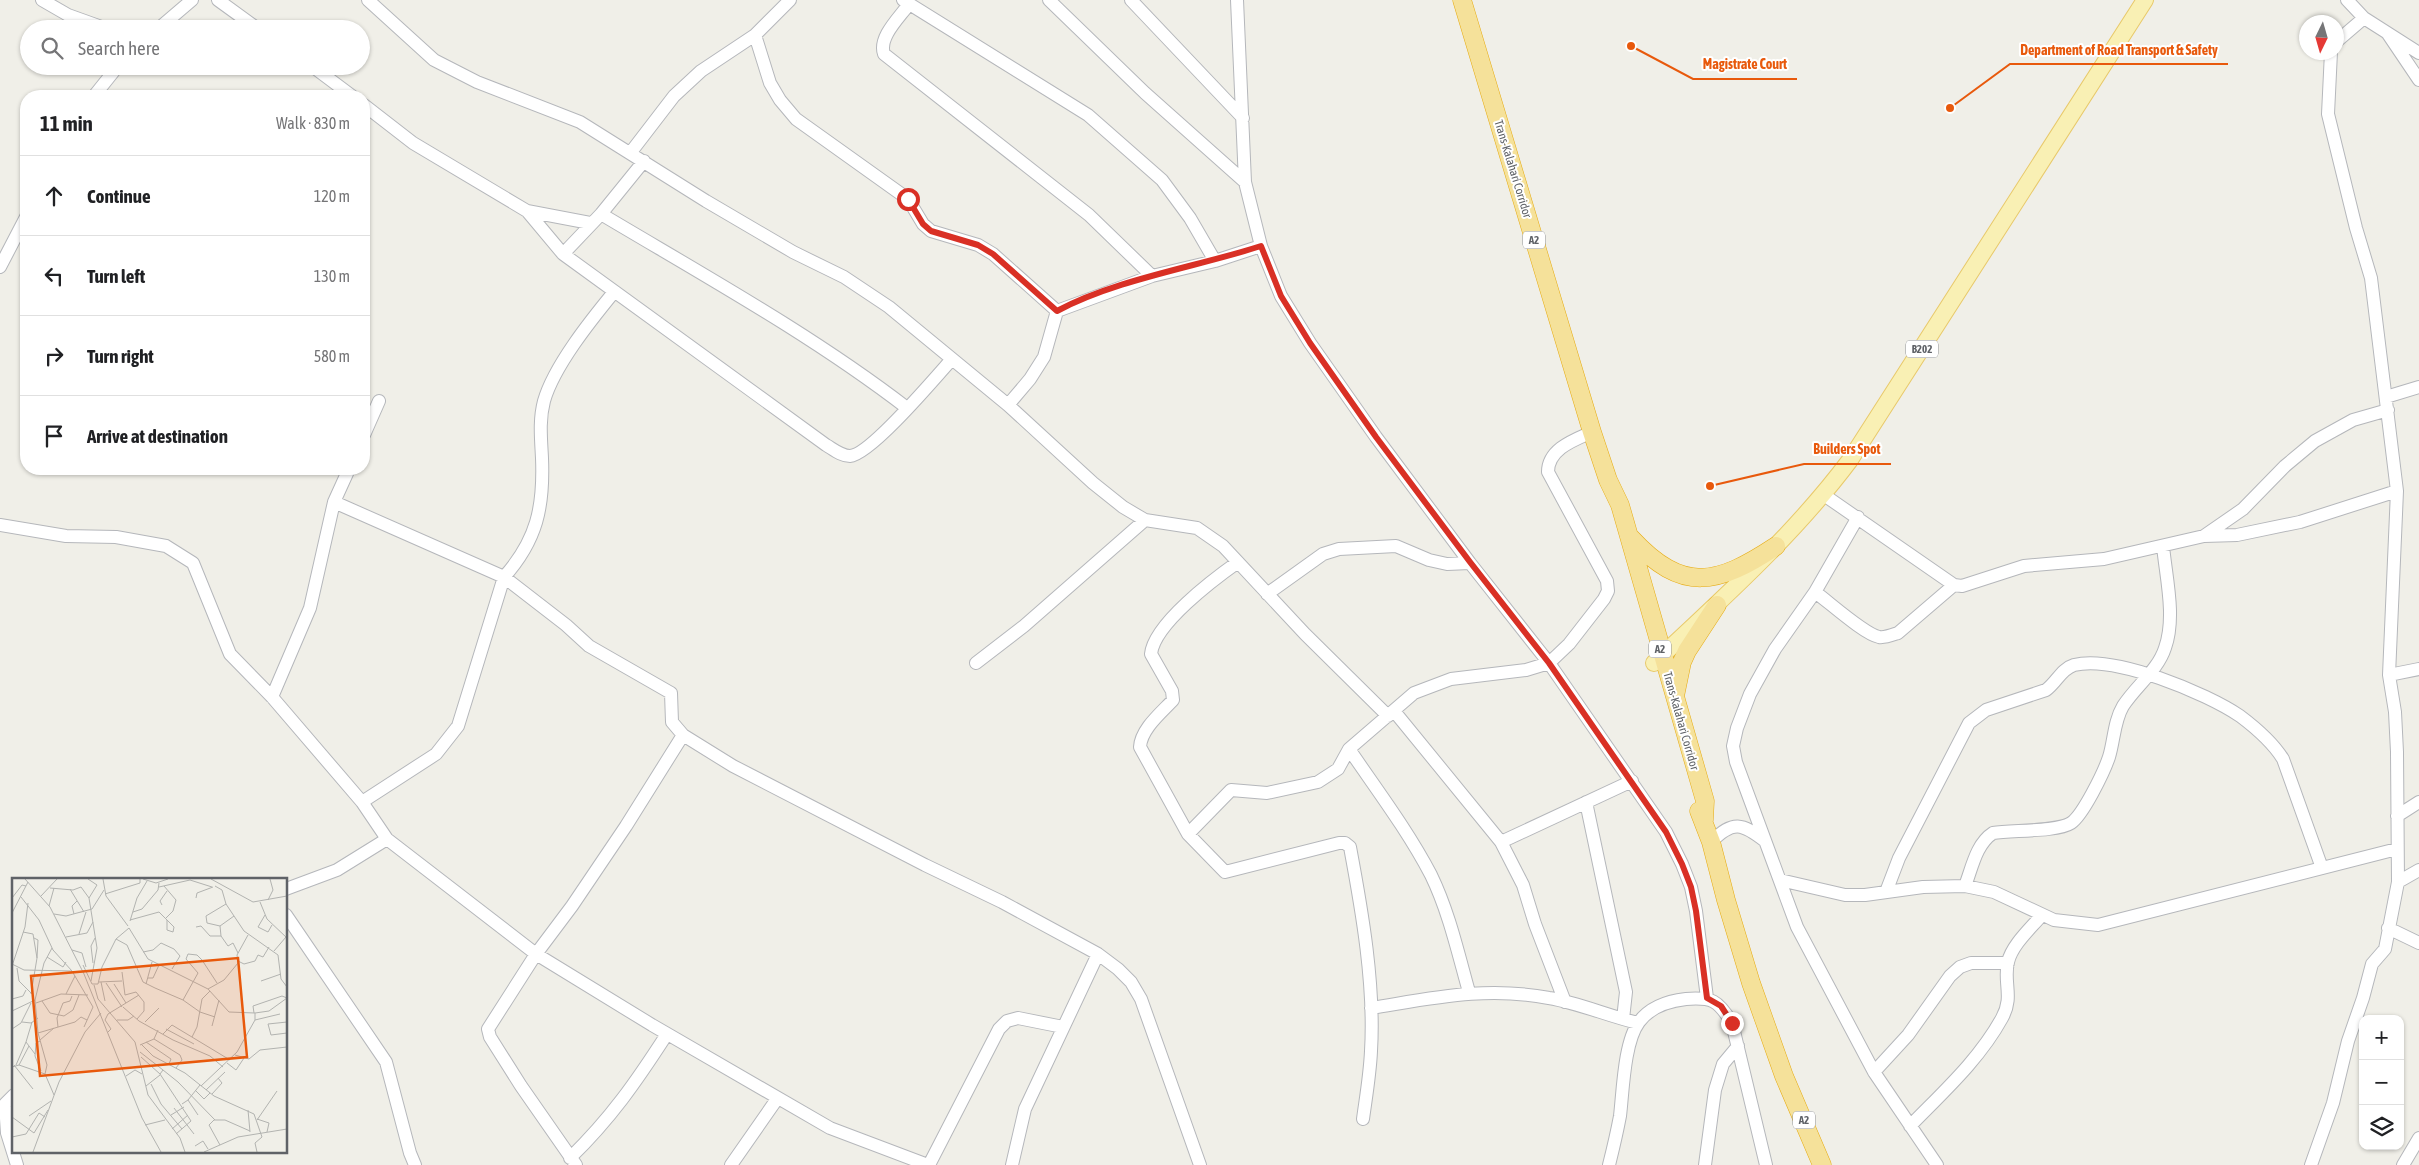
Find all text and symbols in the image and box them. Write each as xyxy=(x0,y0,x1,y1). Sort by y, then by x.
north arrow xyxy=(2299,15,2344,60)
search box xyxy=(20,20,370,75)
icon: search xyxy=(38,34,66,62)
callout: Department of Road Transport & Safety xyxy=(2010,35,2228,64)
text: Search here xyxy=(78,37,160,59)
text: Department of Road Transport & Safety xyxy=(2020,42,2218,58)
callout: Magistrate Court xyxy=(1693,50,1797,79)
text: Magistrate Court xyxy=(1703,56,1787,72)
text: 11 min xyxy=(40,111,93,135)
text: Walk · 830 m xyxy=(276,114,350,132)
street label: Trans-Kalahari Corridor xyxy=(1491,118,1535,220)
icon: ahead xyxy=(40,182,68,210)
text: Continue xyxy=(87,185,151,207)
text: 120 m xyxy=(314,187,350,205)
route start xyxy=(897,188,920,211)
road number: A2 xyxy=(1523,232,1545,248)
icon: left xyxy=(40,262,68,290)
text: Turn left xyxy=(87,265,145,287)
text: 130 m xyxy=(314,267,350,285)
road number: B202 xyxy=(1906,340,1938,358)
icon: right xyxy=(40,342,68,370)
text: Turn right xyxy=(87,345,154,367)
text: 580 m xyxy=(314,347,350,365)
icon: arrive xyxy=(40,422,68,450)
text: Arrive at destination xyxy=(87,425,228,447)
callout: Builders Spot xyxy=(1804,435,1891,464)
text: Builders Spot xyxy=(1813,441,1881,457)
road number: A2 xyxy=(1649,641,1671,658)
street label: Trans-Kalahari Corridor xyxy=(1660,670,1702,772)
inset map xyxy=(12,878,288,1152)
route end xyxy=(1721,1012,1744,1035)
map controls xyxy=(2359,1015,2404,1150)
button: + xyxy=(2359,1015,2404,1060)
button: − xyxy=(2359,1060,2404,1105)
button: layers xyxy=(2359,1105,2404,1150)
road number: A2 xyxy=(1793,1112,1815,1128)

